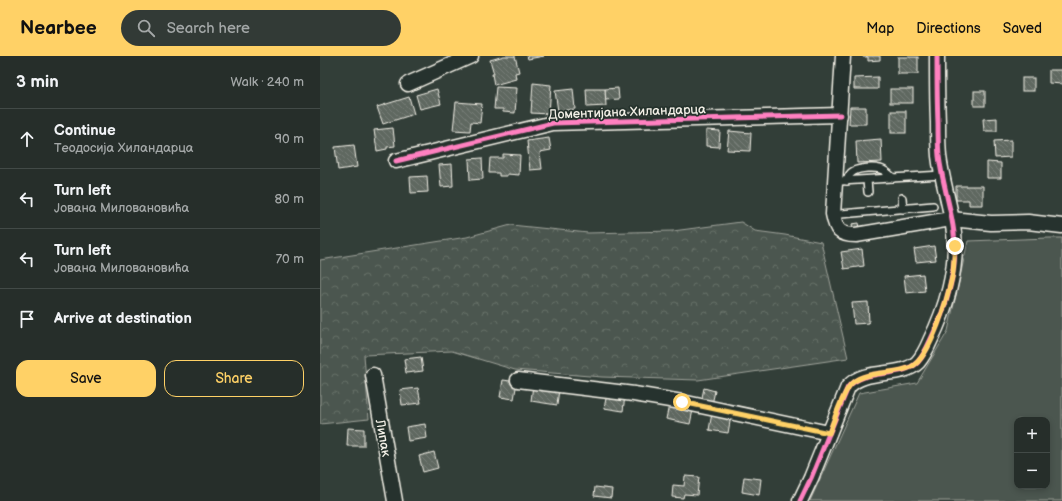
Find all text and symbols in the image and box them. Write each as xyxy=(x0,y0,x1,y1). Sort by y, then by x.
search box xyxy=(121,10,401,46)
text: Nearbee xyxy=(20,17,97,40)
icon: search xyxy=(135,17,157,39)
text: Search here xyxy=(167,19,250,38)
text: Map xyxy=(866,20,894,37)
text: Directions xyxy=(916,20,981,37)
text: Saved xyxy=(1003,20,1042,37)
text: 3 min xyxy=(16,72,59,92)
text: Walk · 240 m xyxy=(230,74,304,90)
street label: Доментијана Хиландарца xyxy=(548,101,706,123)
text: Continue xyxy=(54,121,116,140)
icon: ahead xyxy=(16,128,38,150)
text: 90 m xyxy=(275,131,304,147)
text: Теодосија Хиландарца xyxy=(54,140,194,156)
text: Turn left xyxy=(54,181,111,200)
icon: left xyxy=(16,188,38,210)
text: 80 m xyxy=(275,191,304,207)
text: Јована Миловановића xyxy=(54,200,189,216)
route end xyxy=(946,237,964,255)
text: Turn left xyxy=(54,241,111,260)
icon: left xyxy=(16,248,38,270)
text: 70 m xyxy=(276,251,304,267)
text: Јована Миловановића xyxy=(54,260,189,276)
icon: arrive xyxy=(16,308,38,330)
text: Arrive at destination xyxy=(54,309,192,328)
button: Save xyxy=(16,360,156,397)
button: Share xyxy=(164,360,304,397)
route start xyxy=(673,393,691,411)
street label: Липак xyxy=(372,417,394,458)
map controls xyxy=(1014,417,1050,489)
button: + xyxy=(1014,417,1050,453)
button: − xyxy=(1014,453,1050,489)

